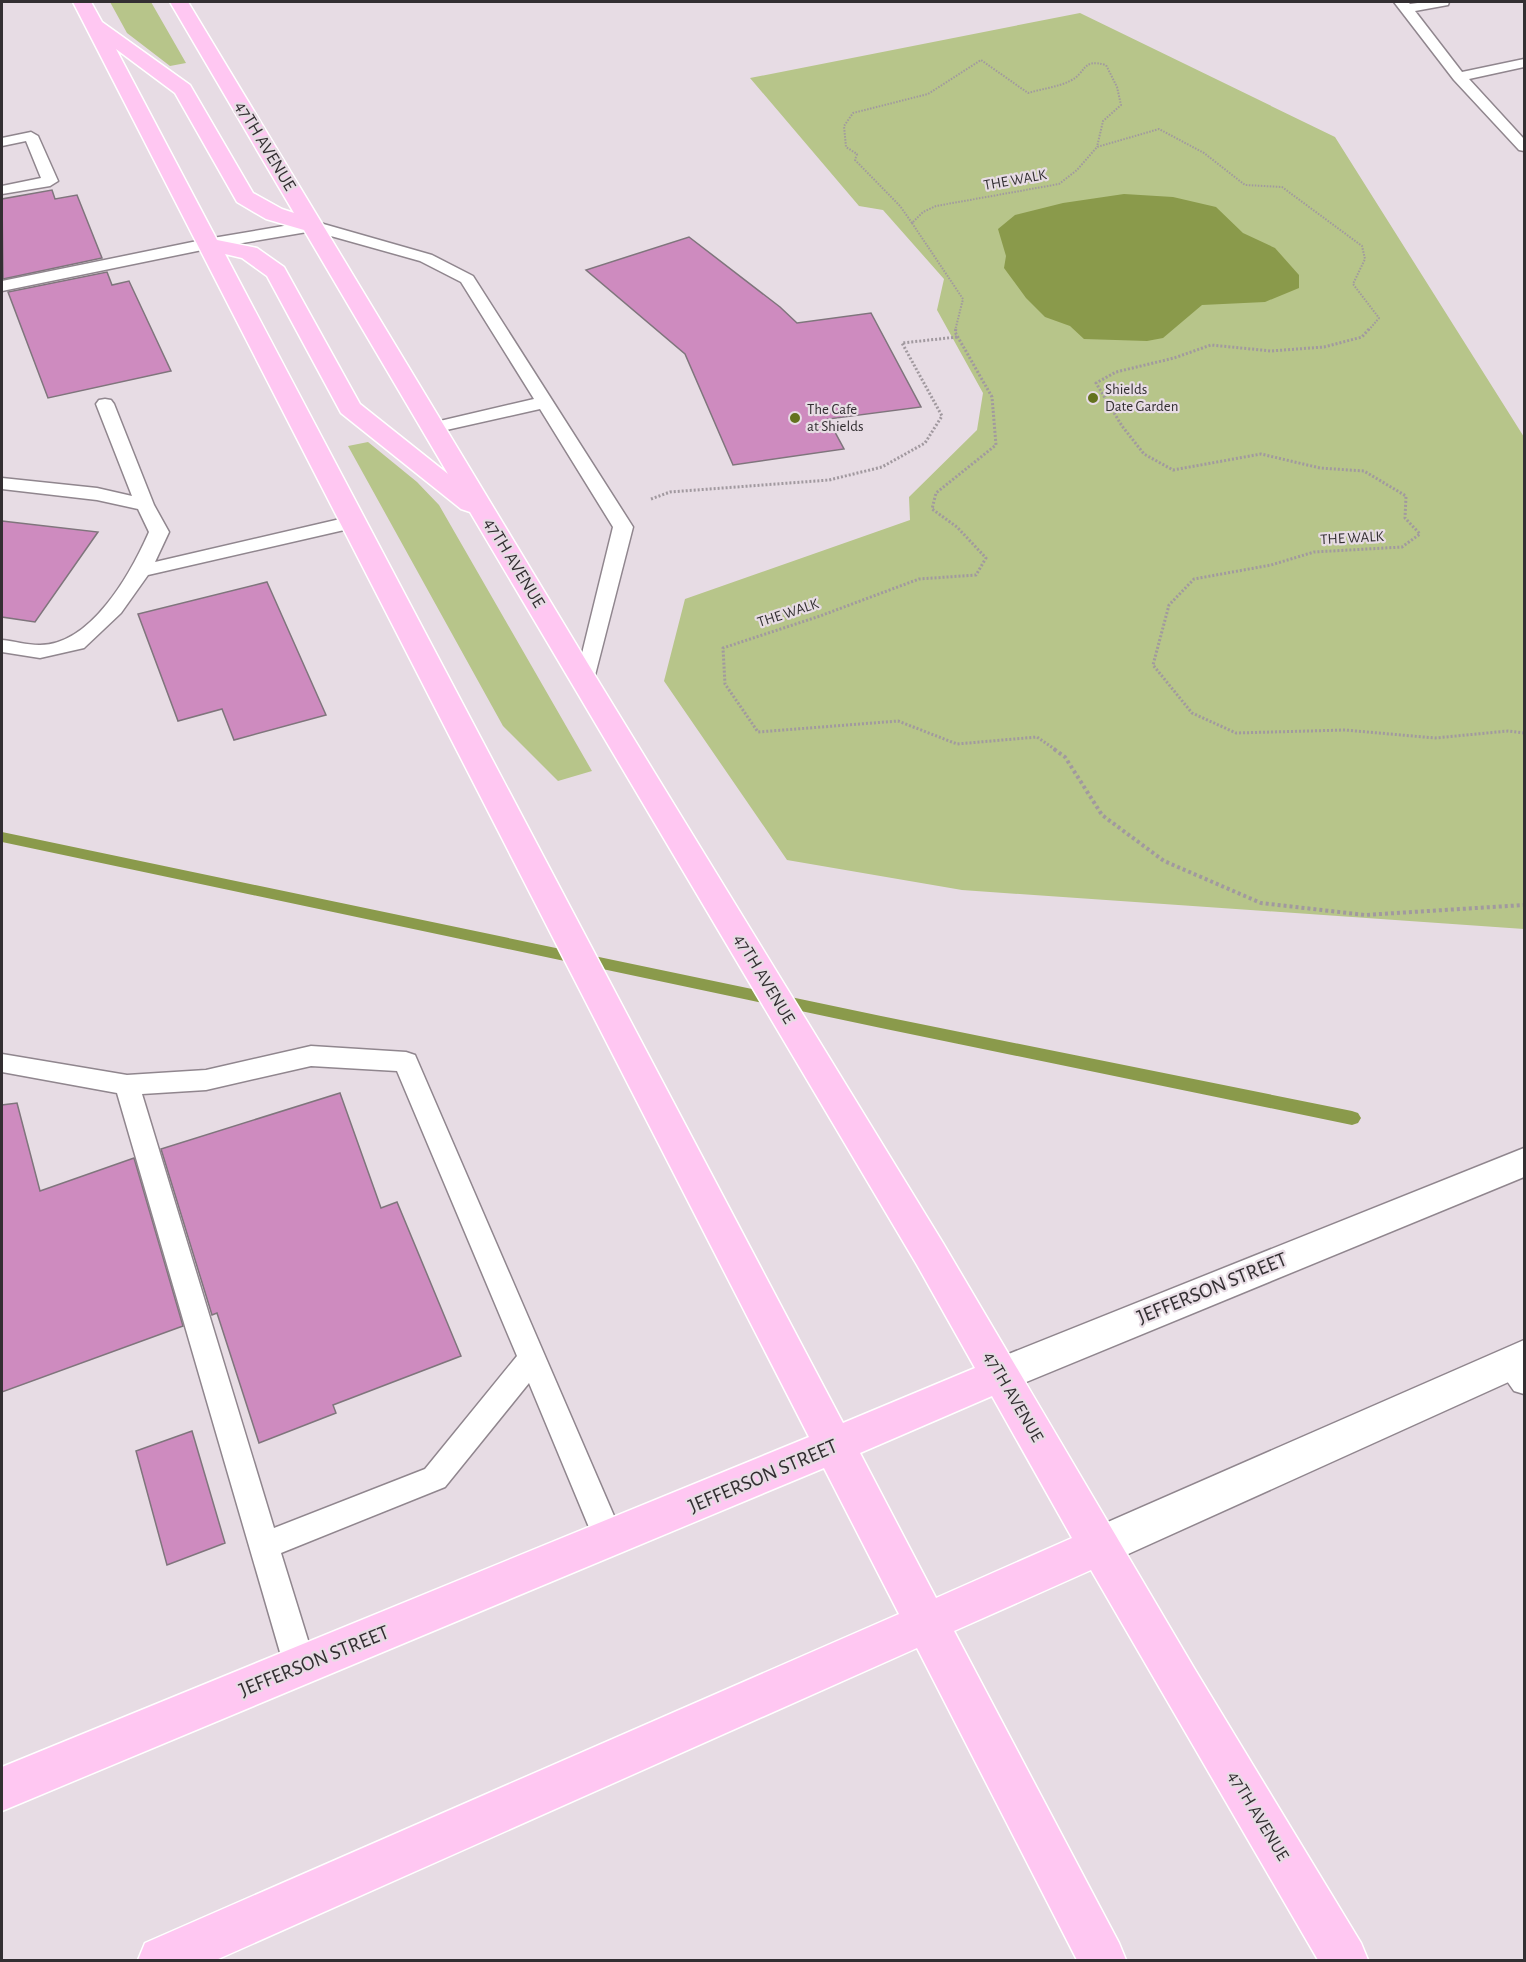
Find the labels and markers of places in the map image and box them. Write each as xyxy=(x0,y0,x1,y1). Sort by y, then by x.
place label: Shields Date Garden xyxy=(1105,382,1178,414)
marker: Shields Date Garden xyxy=(1086,391,1100,405)
place label: The Cafe at Shields xyxy=(807,402,864,434)
marker: The Cafe at Shields xyxy=(788,411,802,425)

